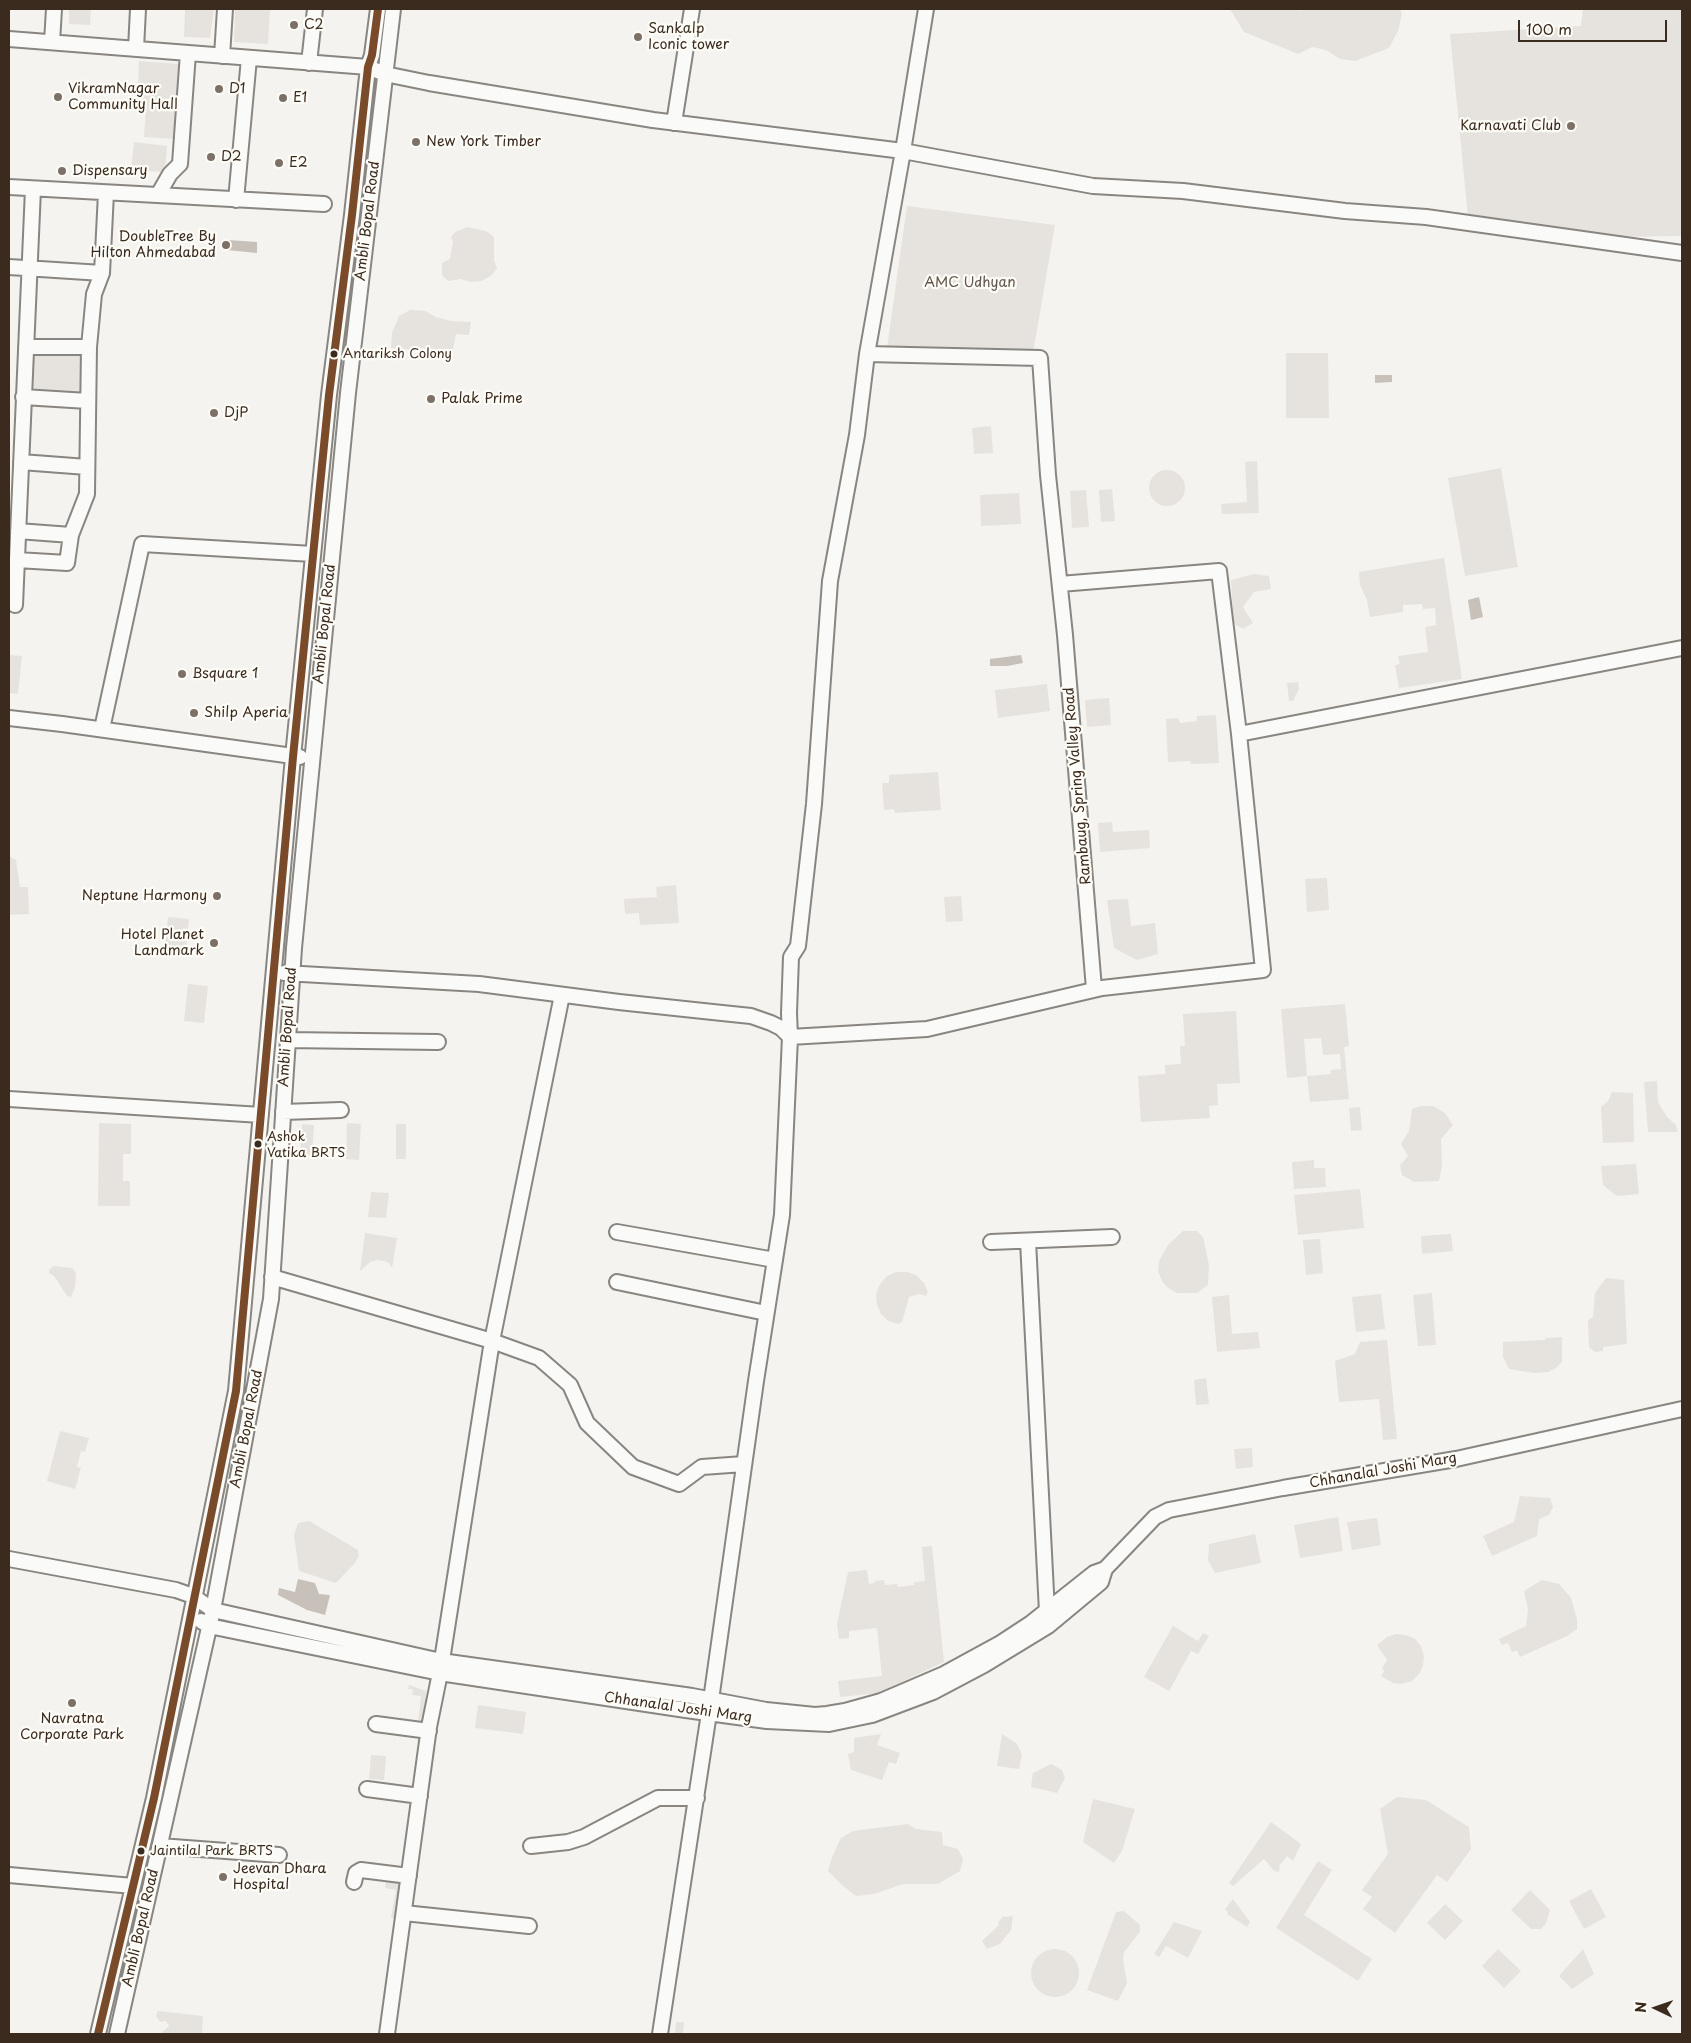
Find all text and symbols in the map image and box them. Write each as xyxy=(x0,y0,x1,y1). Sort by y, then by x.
scale bar xyxy=(1521,10,1670,42)
place label: C2 xyxy=(304,17,324,33)
text: 100 m xyxy=(1526,17,1572,40)
marker: C2 xyxy=(288,19,300,31)
place label: Sankalp Iconic tower xyxy=(648,21,729,54)
marker: Sankalp Iconic tower xyxy=(632,31,644,43)
place label: VikramNagar Community Hall xyxy=(68,81,178,114)
place label: D1 xyxy=(229,81,246,97)
marker: D1 xyxy=(213,83,225,95)
place label: E1 xyxy=(293,90,307,106)
marker: VikramNagar Community Hall xyxy=(52,91,64,103)
marker: E1 xyxy=(277,92,289,104)
place label: Karnavati Club xyxy=(1460,118,1561,134)
marker: Karnavati Club xyxy=(1565,120,1577,132)
place label: New York Timber xyxy=(426,134,541,150)
marker: New York Timber xyxy=(410,136,422,148)
place label: D2 xyxy=(221,149,242,165)
marker: D2 xyxy=(205,151,217,163)
place label: E2 xyxy=(289,155,308,171)
marker: E2 xyxy=(273,157,285,169)
street label: Ambli Bopal Road xyxy=(352,160,384,282)
place label: Dispensary xyxy=(72,163,148,179)
marker: Dispensary xyxy=(56,165,68,177)
place label: DoubleTree By Hilton Ahmedabad xyxy=(91,229,216,262)
marker: DoubleTree By Hilton Ahmedabad xyxy=(220,239,232,251)
park label: AMC Udhyan xyxy=(924,275,1016,291)
place label: Antariksh Colony xyxy=(343,346,452,362)
marker: Antariksh Colony xyxy=(329,349,339,359)
place label: Palak Prime xyxy=(441,391,523,407)
marker: Palak Prime xyxy=(425,393,437,405)
place label: DjP xyxy=(224,405,248,421)
marker: DjP xyxy=(208,407,220,419)
street label: Ambli Bopal Road xyxy=(310,563,340,685)
place label: Bsquare 1 xyxy=(192,666,258,682)
marker: Bsquare 1 xyxy=(176,668,188,680)
street label: Rambaug, Spring Valley Road xyxy=(1061,687,1095,885)
place label: Shilp Aperia xyxy=(204,705,288,721)
marker: Shilp Aperia xyxy=(188,707,200,719)
place label: Neptune Harmony xyxy=(82,888,207,904)
marker: Neptune Harmony xyxy=(211,890,223,902)
place label: Hotel Planet Landmark xyxy=(121,927,204,960)
marker: Hotel Planet Landmark xyxy=(208,937,220,949)
street label: Ambli Bopal Road xyxy=(275,966,301,1088)
place label: Ashok Vatika BRTS xyxy=(267,1129,345,1160)
marker: Ashok Vatika BRTS xyxy=(253,1139,263,1149)
street label: Ambli Bopal Road xyxy=(227,1368,267,1490)
street label: Chhanalal Joshi Marg xyxy=(1308,1450,1458,1492)
street label: Chhanalal Joshi Marg xyxy=(603,1689,753,1727)
marker: Navratna Corporate Park xyxy=(66,1697,78,1709)
place label: Navratna Corporate Park xyxy=(20,1711,124,1744)
place label: Jaintilal Park BRTS xyxy=(150,1843,273,1859)
marker: Jaintilal Park BRTS xyxy=(136,1846,146,1856)
place label: Jeevan Dhara Hospital xyxy=(233,1861,326,1894)
street label: Ambli Bopal Road xyxy=(119,1867,163,1989)
marker: Jeevan Dhara Hospital xyxy=(217,1871,229,1883)
north arrow xyxy=(1631,1983,1681,2033)
text: N xyxy=(1630,2001,1651,2013)

